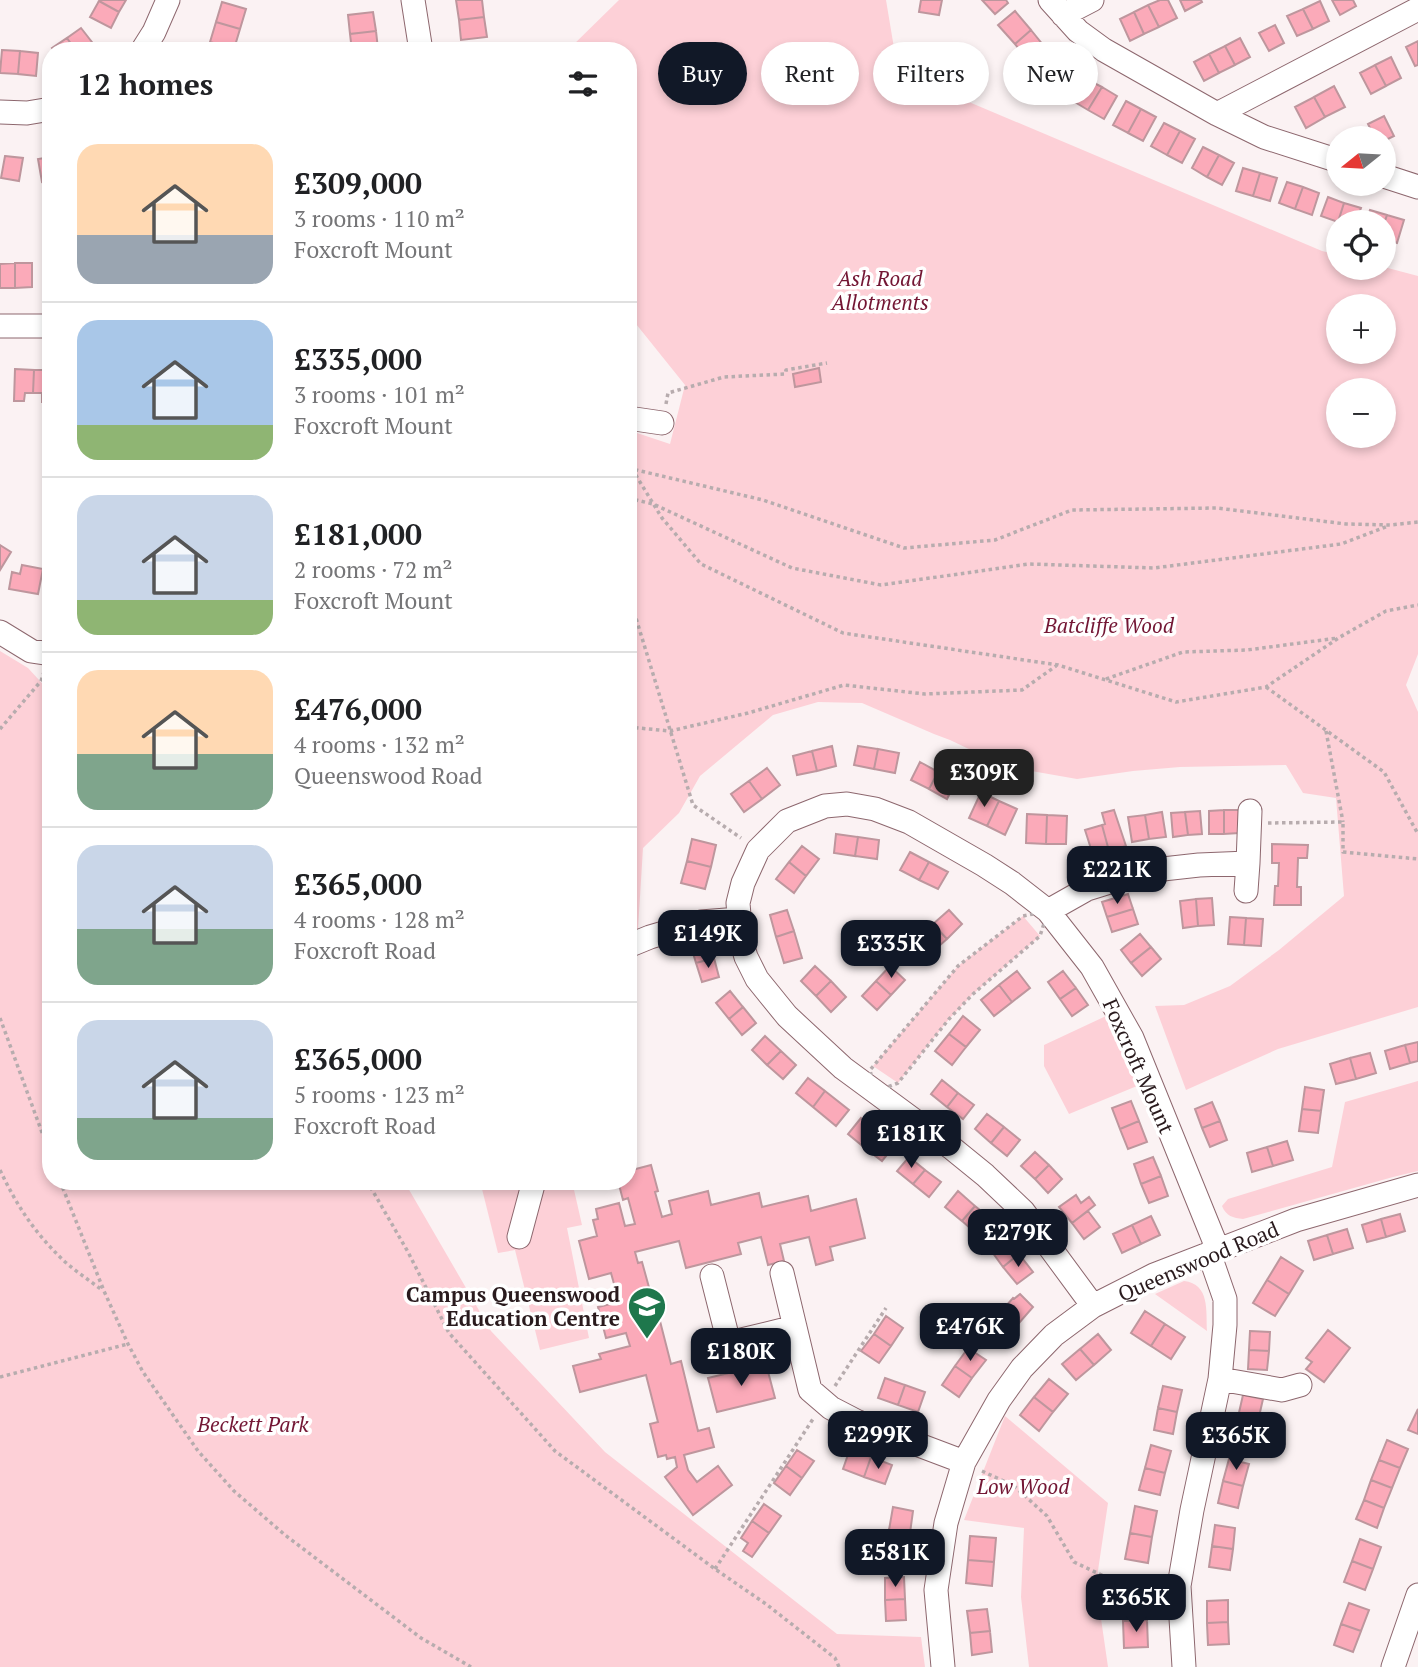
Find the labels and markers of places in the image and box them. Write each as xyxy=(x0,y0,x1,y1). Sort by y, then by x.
pin: £309K xyxy=(935,750,1033,809)
pin: £221K xyxy=(1068,846,1166,906)
pin: £149K xyxy=(659,911,757,970)
pin: £335K xyxy=(842,920,940,980)
pin: £181K xyxy=(862,1110,960,1170)
pin: £279K xyxy=(969,1210,1067,1269)
place label: Campus Queenswood Education Centre xyxy=(406,1280,620,1332)
school or university icon: Campus Queenswood Education Centre xyxy=(626,1285,668,1340)
pin: £476K xyxy=(921,1304,1019,1363)
pin: £180K xyxy=(692,1328,790,1388)
pin: £299K xyxy=(829,1412,927,1471)
pin: £365K xyxy=(1187,1412,1285,1472)
pin: £581K xyxy=(846,1530,944,1589)
pin: £365K xyxy=(1087,1574,1185,1634)

